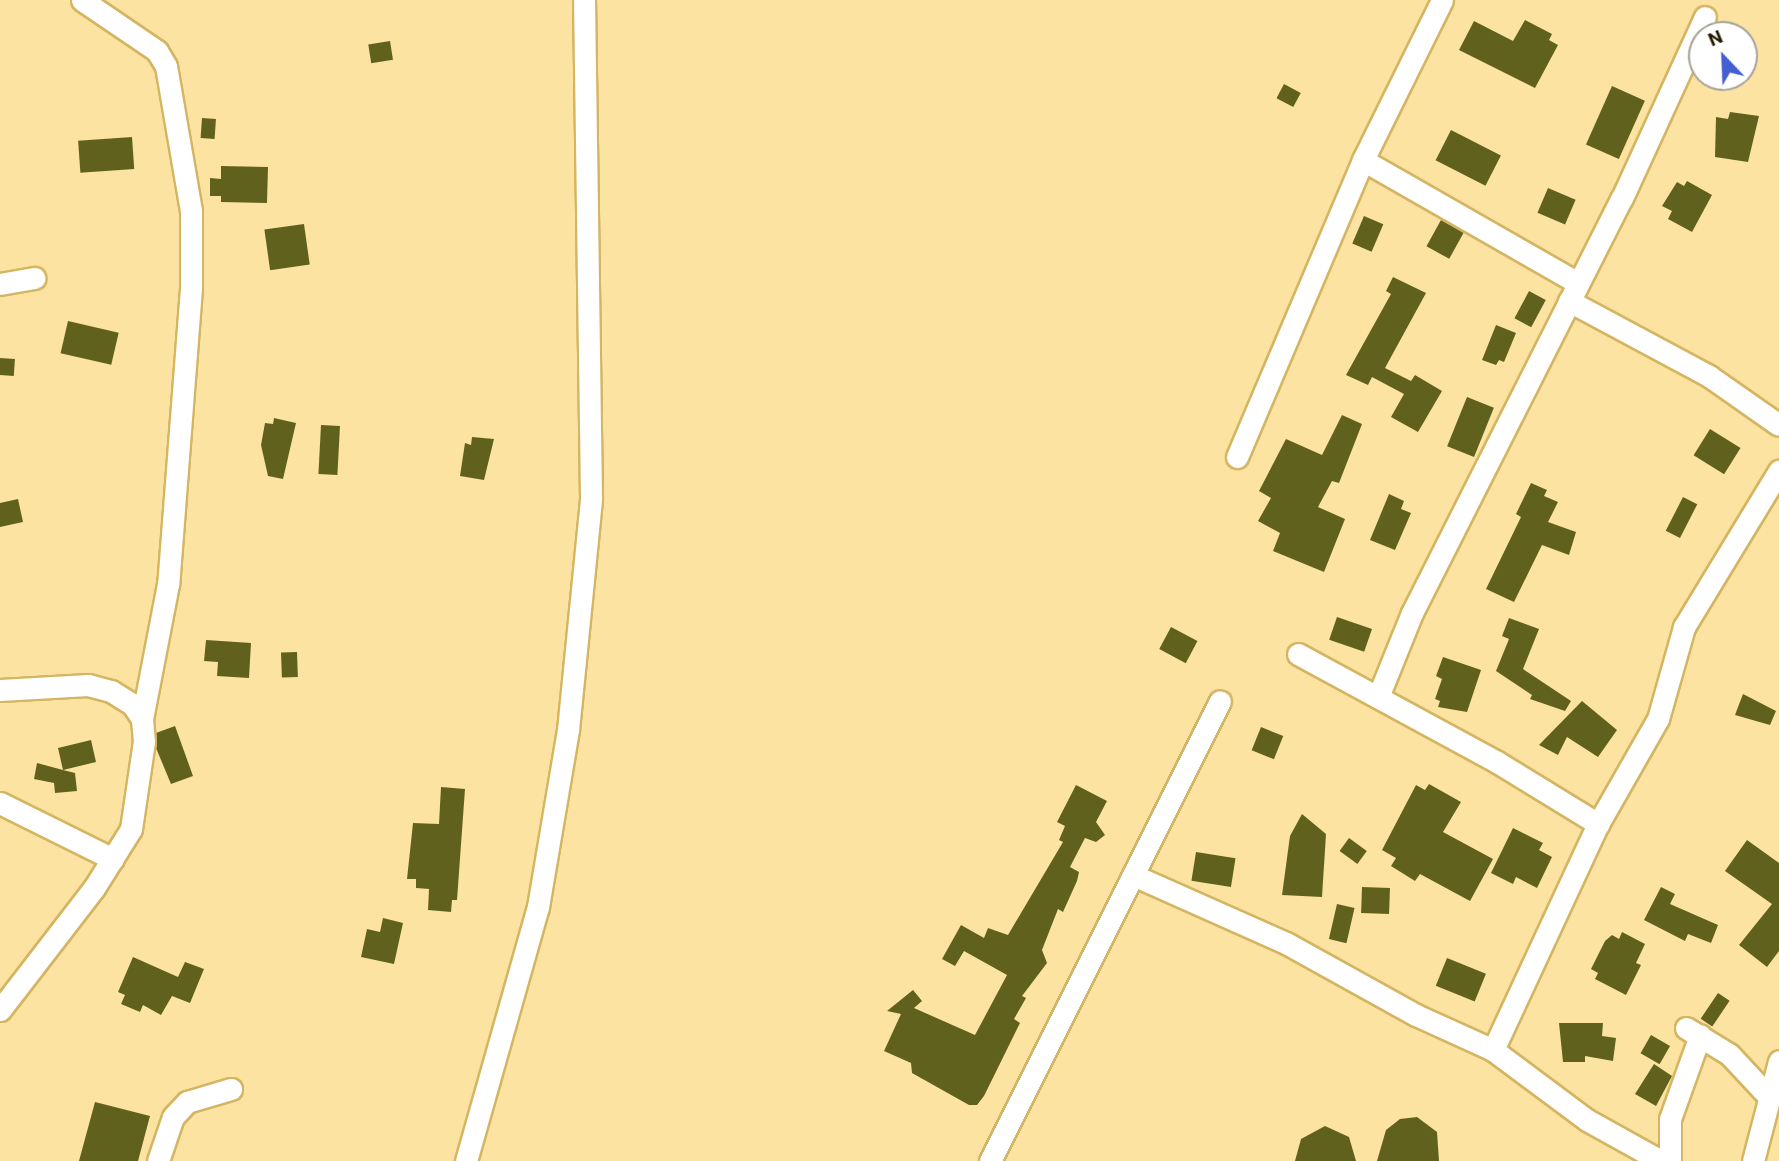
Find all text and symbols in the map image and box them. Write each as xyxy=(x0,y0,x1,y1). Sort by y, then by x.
north arrow xyxy=(1688,21,1758,91)
text: N xyxy=(1705,25,1726,51)

